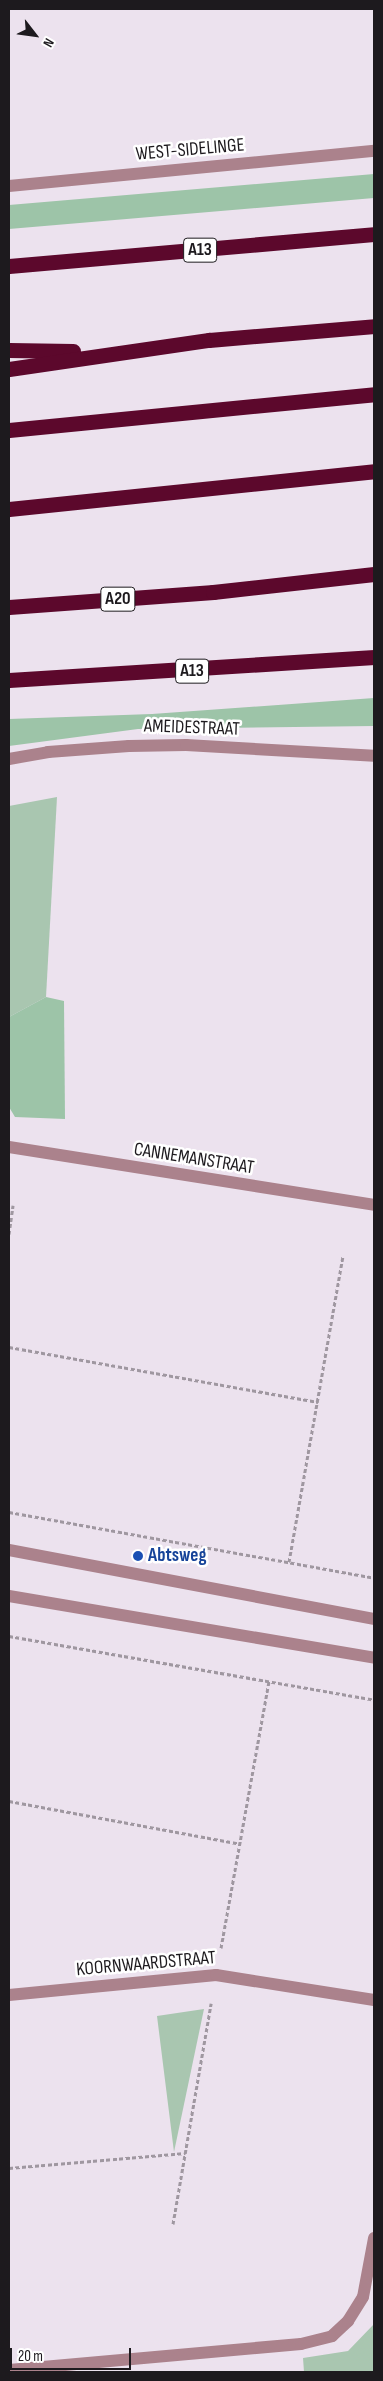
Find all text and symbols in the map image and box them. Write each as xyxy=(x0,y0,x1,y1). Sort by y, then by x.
north arrow xyxy=(10,10,60,60)
text: N xyxy=(39,35,58,50)
street label: WEST-SIDELINGE xyxy=(135,134,245,166)
road number: A13 xyxy=(182,234,218,266)
road number: A20 xyxy=(99,584,137,614)
road number: A13 xyxy=(174,656,210,686)
street label: AMEIDESTRAAT xyxy=(144,715,240,741)
street label: CANNEMANSTRAAT xyxy=(132,1138,256,1180)
place label: Abtsweg xyxy=(148,1545,206,1567)
marker: Abtsweg xyxy=(132,1550,144,1562)
street label: KOORNWAARDSTRAAT xyxy=(75,1947,217,1981)
scale bar xyxy=(12,2338,134,2370)
text: 20 m xyxy=(18,2347,43,2366)

